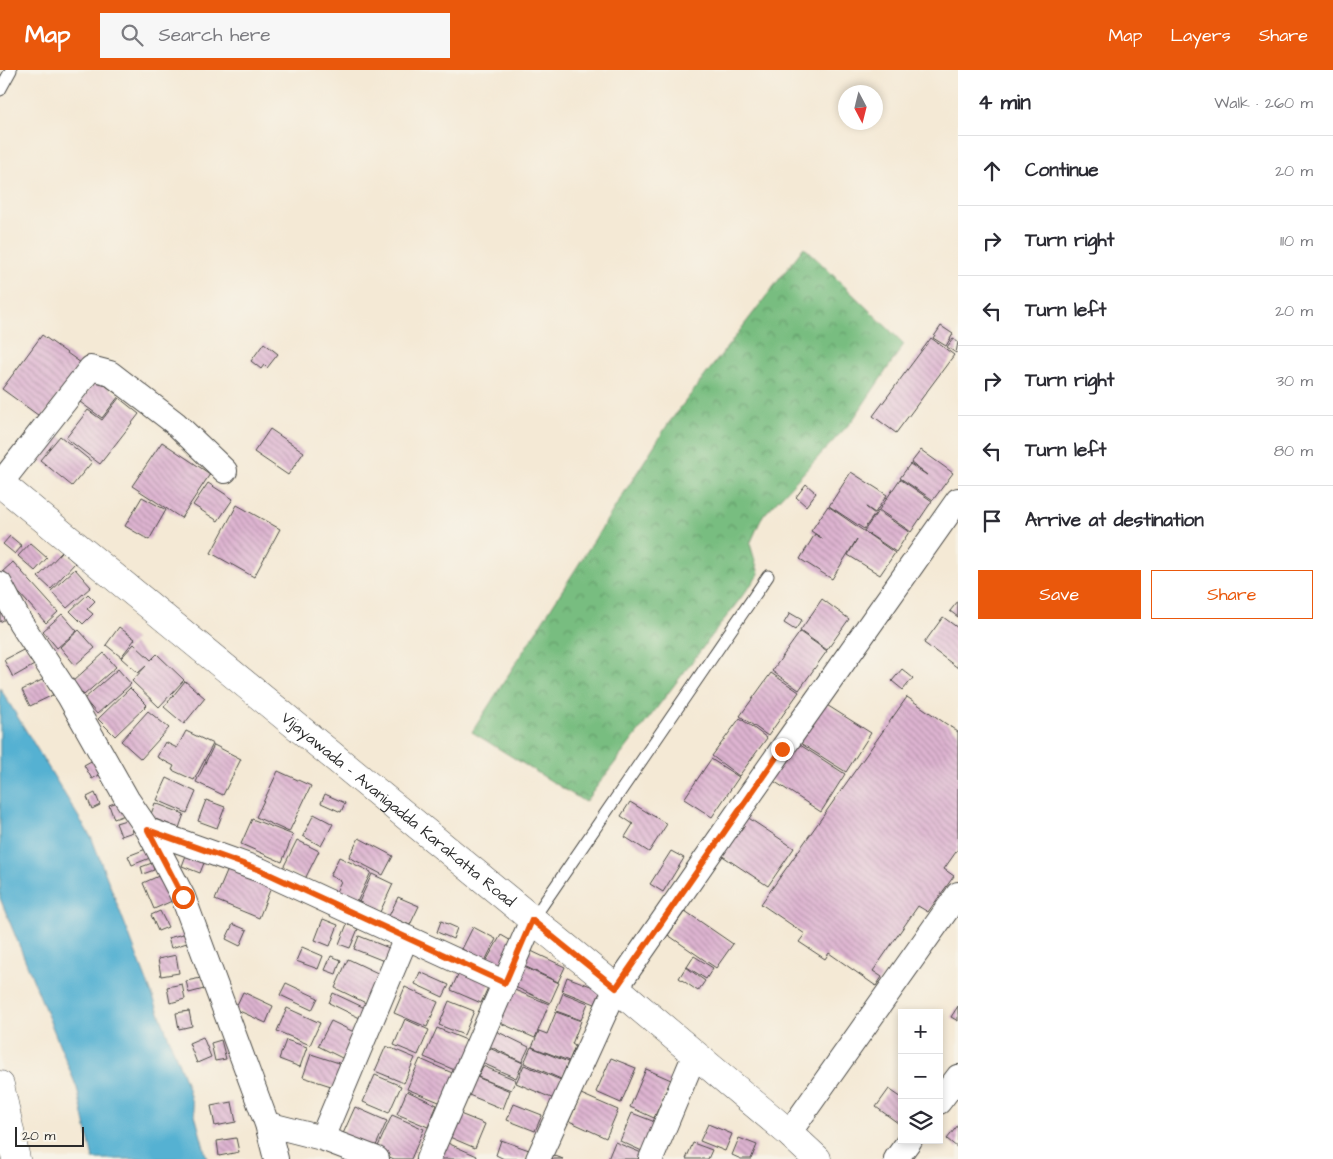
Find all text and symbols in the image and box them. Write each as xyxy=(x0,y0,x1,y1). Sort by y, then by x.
search box xyxy=(100,13,450,58)
text: Map xyxy=(25,18,70,52)
icon: search xyxy=(118,21,146,49)
text: Search here xyxy=(158,22,271,49)
text: Map xyxy=(1108,23,1142,48)
text: Layers xyxy=(1170,23,1231,48)
text: Share xyxy=(1259,23,1308,48)
north arrow xyxy=(838,85,883,130)
text: 4 min xyxy=(978,88,1031,117)
text: Walk · 260 m xyxy=(1214,92,1313,114)
icon: ahead xyxy=(978,157,1006,185)
text: Continue xyxy=(1025,157,1099,184)
text: 20 m xyxy=(1275,160,1313,182)
icon: right xyxy=(978,227,1006,255)
text: Turn right xyxy=(1025,227,1114,254)
text: 110 m xyxy=(1280,230,1313,252)
icon: left xyxy=(978,297,1006,325)
text: Turn left xyxy=(1025,297,1106,324)
text: 20 m xyxy=(1275,300,1313,322)
icon: right xyxy=(978,367,1006,395)
text: Turn right xyxy=(1025,367,1114,394)
text: 30 m xyxy=(1276,370,1313,392)
icon: left xyxy=(978,437,1006,465)
text: Turn left xyxy=(1025,437,1106,464)
text: 80 m xyxy=(1274,440,1313,462)
icon: arrive xyxy=(978,507,1006,535)
text: Arrive at destination xyxy=(1025,507,1204,534)
button: Save xyxy=(978,570,1141,619)
button: Share xyxy=(1151,570,1313,619)
street label: Vijayawada - Avanigadda Karakatta Road xyxy=(276,707,520,912)
route end xyxy=(771,738,794,761)
route start xyxy=(172,886,195,909)
map controls xyxy=(898,1009,943,1144)
button: + xyxy=(898,1009,943,1054)
button: − xyxy=(898,1054,943,1099)
button: layers xyxy=(898,1099,943,1144)
scale bar xyxy=(15,1124,84,1147)
text: 20 m xyxy=(22,1126,55,1146)

